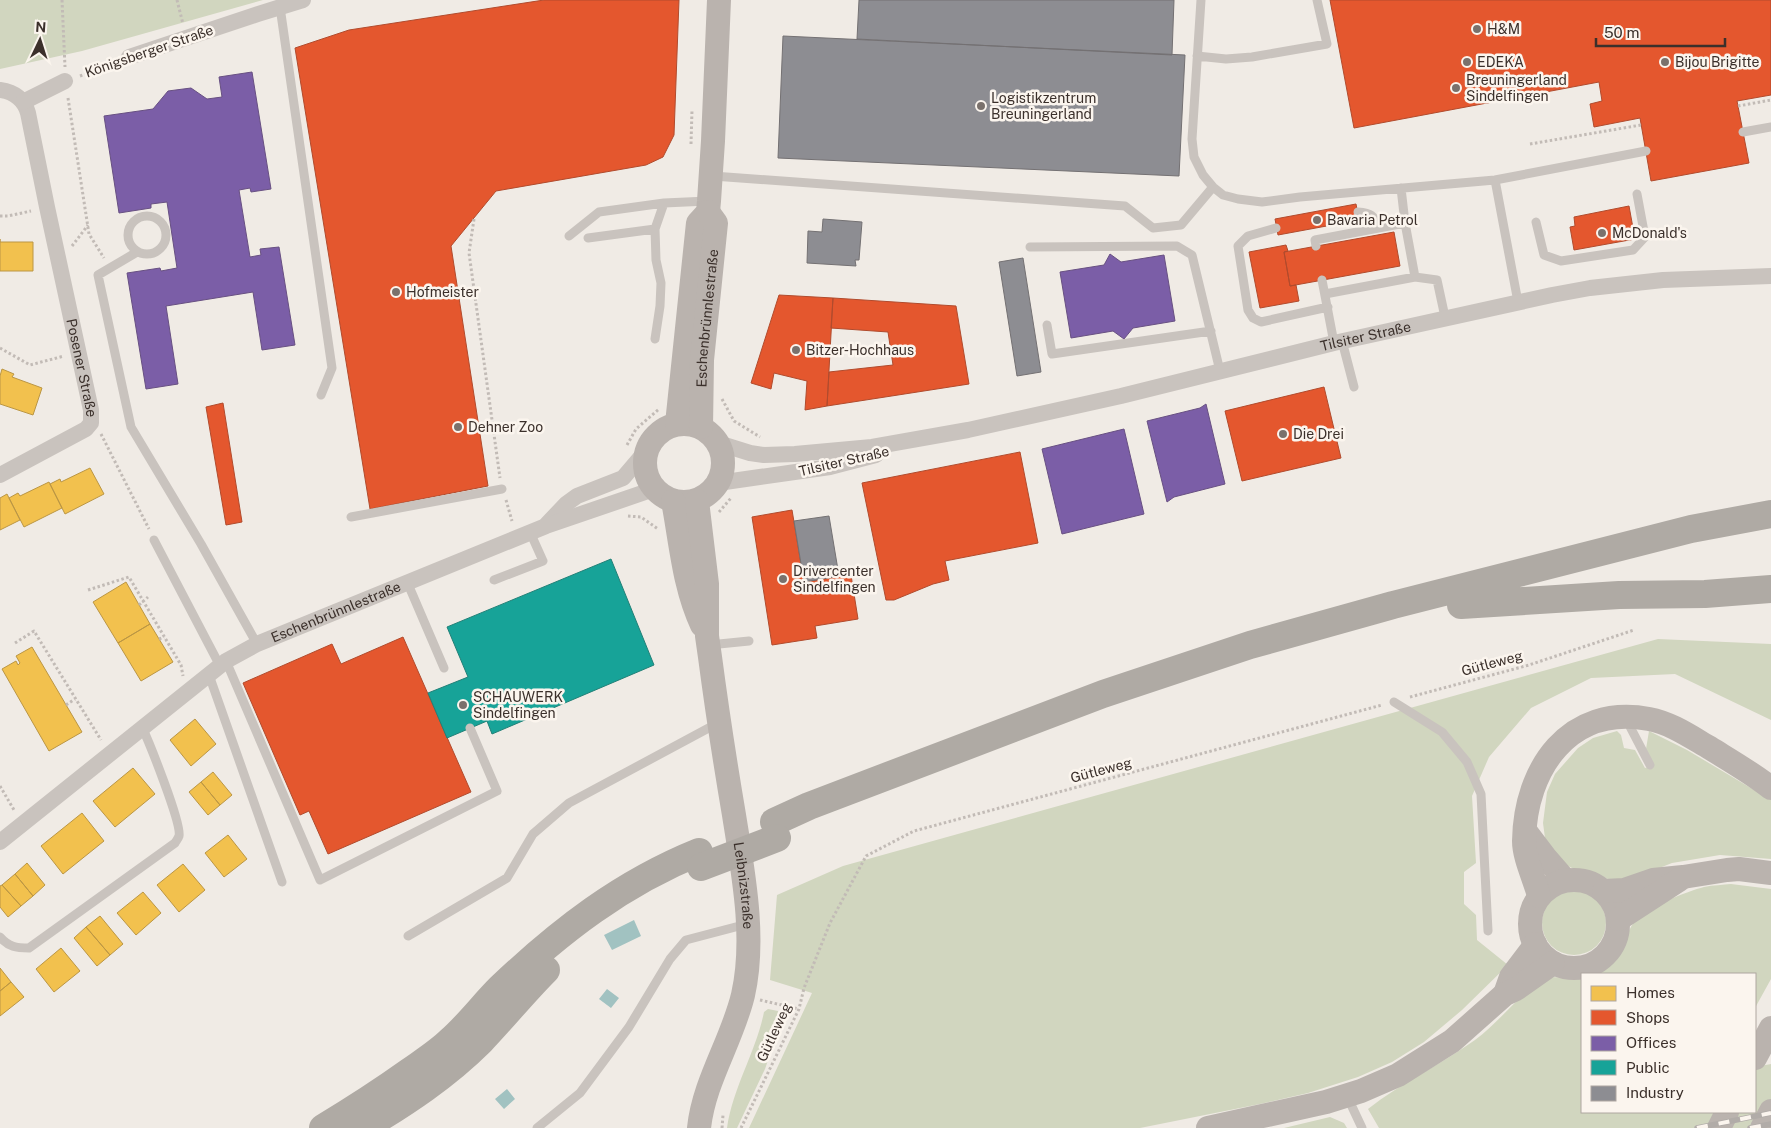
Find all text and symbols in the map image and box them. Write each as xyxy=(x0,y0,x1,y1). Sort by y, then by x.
north arrow xyxy=(15,15,65,65)
scale bar xyxy=(1596,15,1725,47)
text: N xyxy=(35,19,47,35)
street label: Königsberger Straße xyxy=(83,21,215,80)
place label: H&M xyxy=(1487,21,1520,37)
marker: H&M xyxy=(1471,23,1483,35)
text: 50 m xyxy=(1604,24,1639,41)
place label: EDEKA xyxy=(1477,54,1524,70)
place label: Bijou Brigitte xyxy=(1675,54,1759,70)
marker: EDEKA xyxy=(1461,56,1473,68)
marker: Bijou Brigitte xyxy=(1659,56,1671,68)
place label: Breuningerland Sindelfingen xyxy=(1466,72,1567,104)
marker: Breuningerland Sindelfingen xyxy=(1450,82,1462,94)
place label: Logistikzentrum Breuningerland xyxy=(991,90,1096,122)
marker: Logistikzentrum Breuningerland xyxy=(975,100,987,112)
place label: Bavaria Petrol xyxy=(1327,212,1418,228)
marker: Bavaria Petrol xyxy=(1311,214,1323,226)
place label: McDonald's xyxy=(1612,225,1687,241)
marker: McDonald's xyxy=(1596,227,1608,239)
street label: Eschenbrünnlestraße xyxy=(694,248,721,388)
place label: Hofmeister xyxy=(406,284,479,300)
marker: Hofmeister xyxy=(390,286,402,298)
street label: Posener Straße xyxy=(63,317,99,417)
street label: Tilsiter Straße xyxy=(1319,318,1412,354)
place label: Bitzer-Hochhaus xyxy=(806,342,914,358)
marker: Bitzer-Hochhaus xyxy=(790,344,802,356)
place label: Dehner Zoo xyxy=(468,419,543,435)
marker: Dehner Zoo xyxy=(452,421,464,433)
place label: Die Drei xyxy=(1293,426,1344,442)
marker: Die Drei xyxy=(1277,428,1289,440)
street label: Tilsiter Straße xyxy=(797,443,891,479)
place label: Drivercenter Sindelfingen xyxy=(793,563,876,595)
marker: Drivercenter Sindelfingen xyxy=(777,573,789,585)
street label: Eschenbrünnlestraße xyxy=(268,578,403,645)
street label: Gütleweg xyxy=(1460,647,1525,679)
place label: SCHAUWERK Sindelfingen xyxy=(473,689,563,721)
marker: SCHAUWERK Sindelfingen xyxy=(457,699,469,711)
street label: Gütleweg xyxy=(1069,754,1134,786)
street label: Leibnizstraße xyxy=(730,841,756,930)
legend xyxy=(1581,973,1756,1113)
text: Homes xyxy=(1626,984,1675,1001)
street label: Gütleweg xyxy=(753,1000,795,1064)
text: Shops xyxy=(1626,1009,1670,1026)
text: Offices xyxy=(1626,1034,1676,1051)
text: Public xyxy=(1626,1059,1670,1076)
text: Industry xyxy=(1626,1084,1684,1101)

